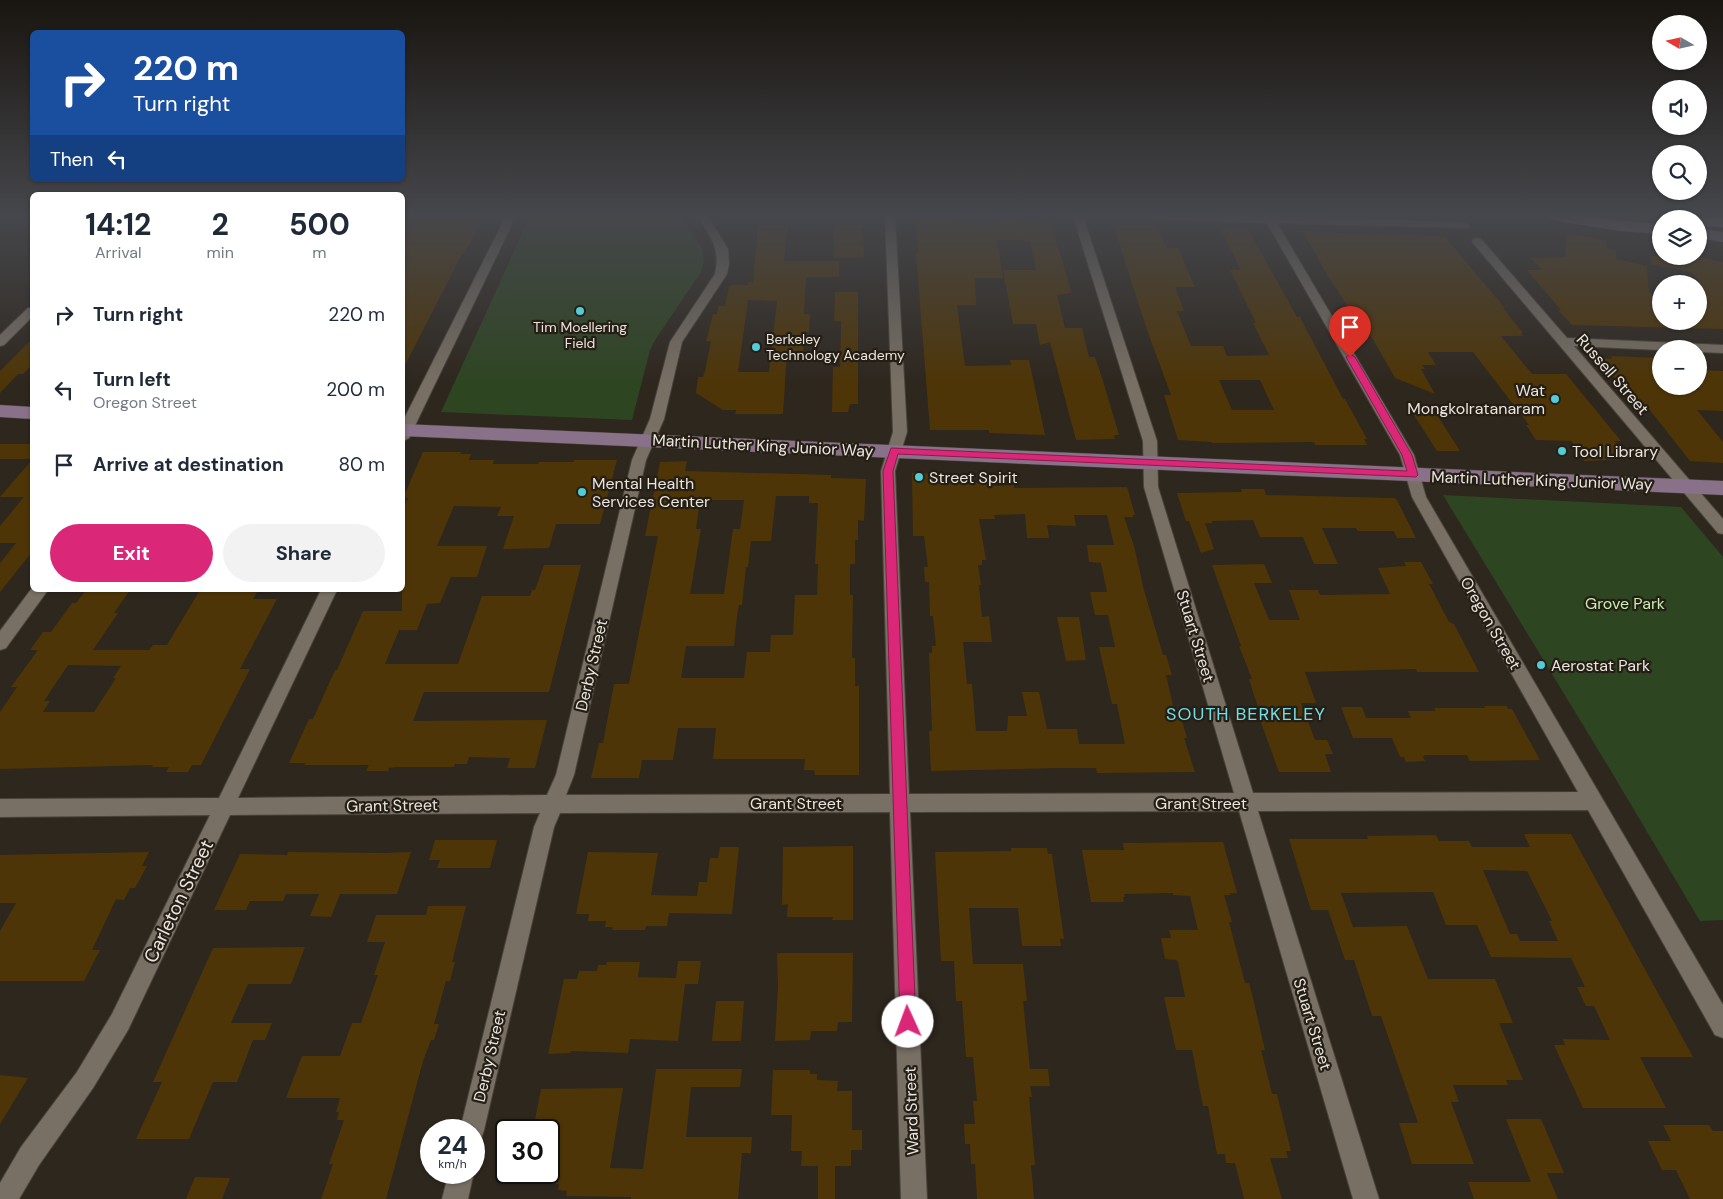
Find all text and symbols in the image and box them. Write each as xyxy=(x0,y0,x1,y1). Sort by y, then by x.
north arrow xyxy=(1652,15,1708,70)
map controls xyxy=(1652,15,1707,395)
text: 220 m xyxy=(133,45,239,91)
icon: right xyxy=(50,50,115,115)
button: sound xyxy=(1652,80,1707,135)
text: Turn right xyxy=(133,89,230,118)
icon: left xyxy=(103,145,131,173)
button: search xyxy=(1652,145,1707,200)
text: Then xyxy=(50,147,93,172)
text: 14:12 xyxy=(85,205,151,244)
text: 2 xyxy=(212,205,229,244)
text: 500 xyxy=(289,205,350,244)
button: layers xyxy=(1652,210,1707,265)
text: Arrival xyxy=(95,242,142,263)
text: min xyxy=(207,242,234,263)
text: m xyxy=(312,242,327,263)
button: + xyxy=(1652,275,1707,330)
icon: right xyxy=(50,301,78,329)
text: Turn right xyxy=(93,302,183,327)
text: 220 m xyxy=(328,302,385,327)
marker: Tim Moellering Field xyxy=(574,305,586,317)
pin xyxy=(1329,306,1371,357)
icon: arrive xyxy=(1336,313,1364,341)
place label: Tim Moellering Field xyxy=(533,318,627,352)
street label: Russell Street xyxy=(1572,329,1654,419)
place label: Berkeley Technology Academy xyxy=(766,330,905,364)
button: − xyxy=(1652,340,1707,395)
marker: Berkeley Technology Academy xyxy=(750,341,762,353)
text: Turn left xyxy=(93,367,171,392)
icon: left xyxy=(50,376,78,404)
text: 200 m xyxy=(326,377,385,402)
place label: Wat Mongkolratanaram xyxy=(1407,380,1545,419)
text: Oregon Street xyxy=(93,392,197,413)
marker: Wat Mongkolratanaram xyxy=(1549,393,1561,405)
street label: Martin Luther King Junior Way xyxy=(652,429,874,462)
place label: Tool Library xyxy=(1572,441,1658,462)
marker: Tool Library xyxy=(1556,445,1568,457)
icon: arrive xyxy=(50,451,78,479)
text: Arrive at destination xyxy=(93,452,284,477)
text: 80 m xyxy=(338,452,385,477)
street label: Martin Luther King Junior Way xyxy=(1431,466,1653,495)
place label: Street Spirit xyxy=(929,467,1018,488)
marker: Street Spirit xyxy=(913,471,925,483)
place label: Mental Health Services Center xyxy=(592,473,710,512)
marker: Mental Health Services Center xyxy=(576,486,588,498)
button: Exit xyxy=(50,524,213,582)
button: Share xyxy=(223,524,385,582)
street label: Oregon Street xyxy=(1455,573,1526,673)
street label: Stuart Street xyxy=(1172,588,1219,685)
park label: Grove Park xyxy=(1585,593,1665,614)
street label: Derby Street xyxy=(571,617,612,713)
place label: Aerostat Park xyxy=(1551,655,1650,676)
marker: Aerostat Park xyxy=(1535,659,1547,671)
district label: SOUTH BERKELEY xyxy=(1166,702,1326,726)
street label: Grant Street xyxy=(750,793,842,814)
street label: Grant Street xyxy=(1155,793,1247,814)
street label: Grant Street xyxy=(346,794,438,817)
street label: Carleton Street xyxy=(138,836,219,967)
street label: Stuart Street xyxy=(1289,976,1336,1073)
position arrow xyxy=(881,995,933,1047)
street label: Derby Street xyxy=(469,1008,510,1104)
street label: Ward Street xyxy=(899,1066,924,1156)
speed limit sign: 30 xyxy=(495,1119,560,1184)
text: 24 xyxy=(437,1129,468,1162)
text: km/h xyxy=(438,1156,467,1172)

